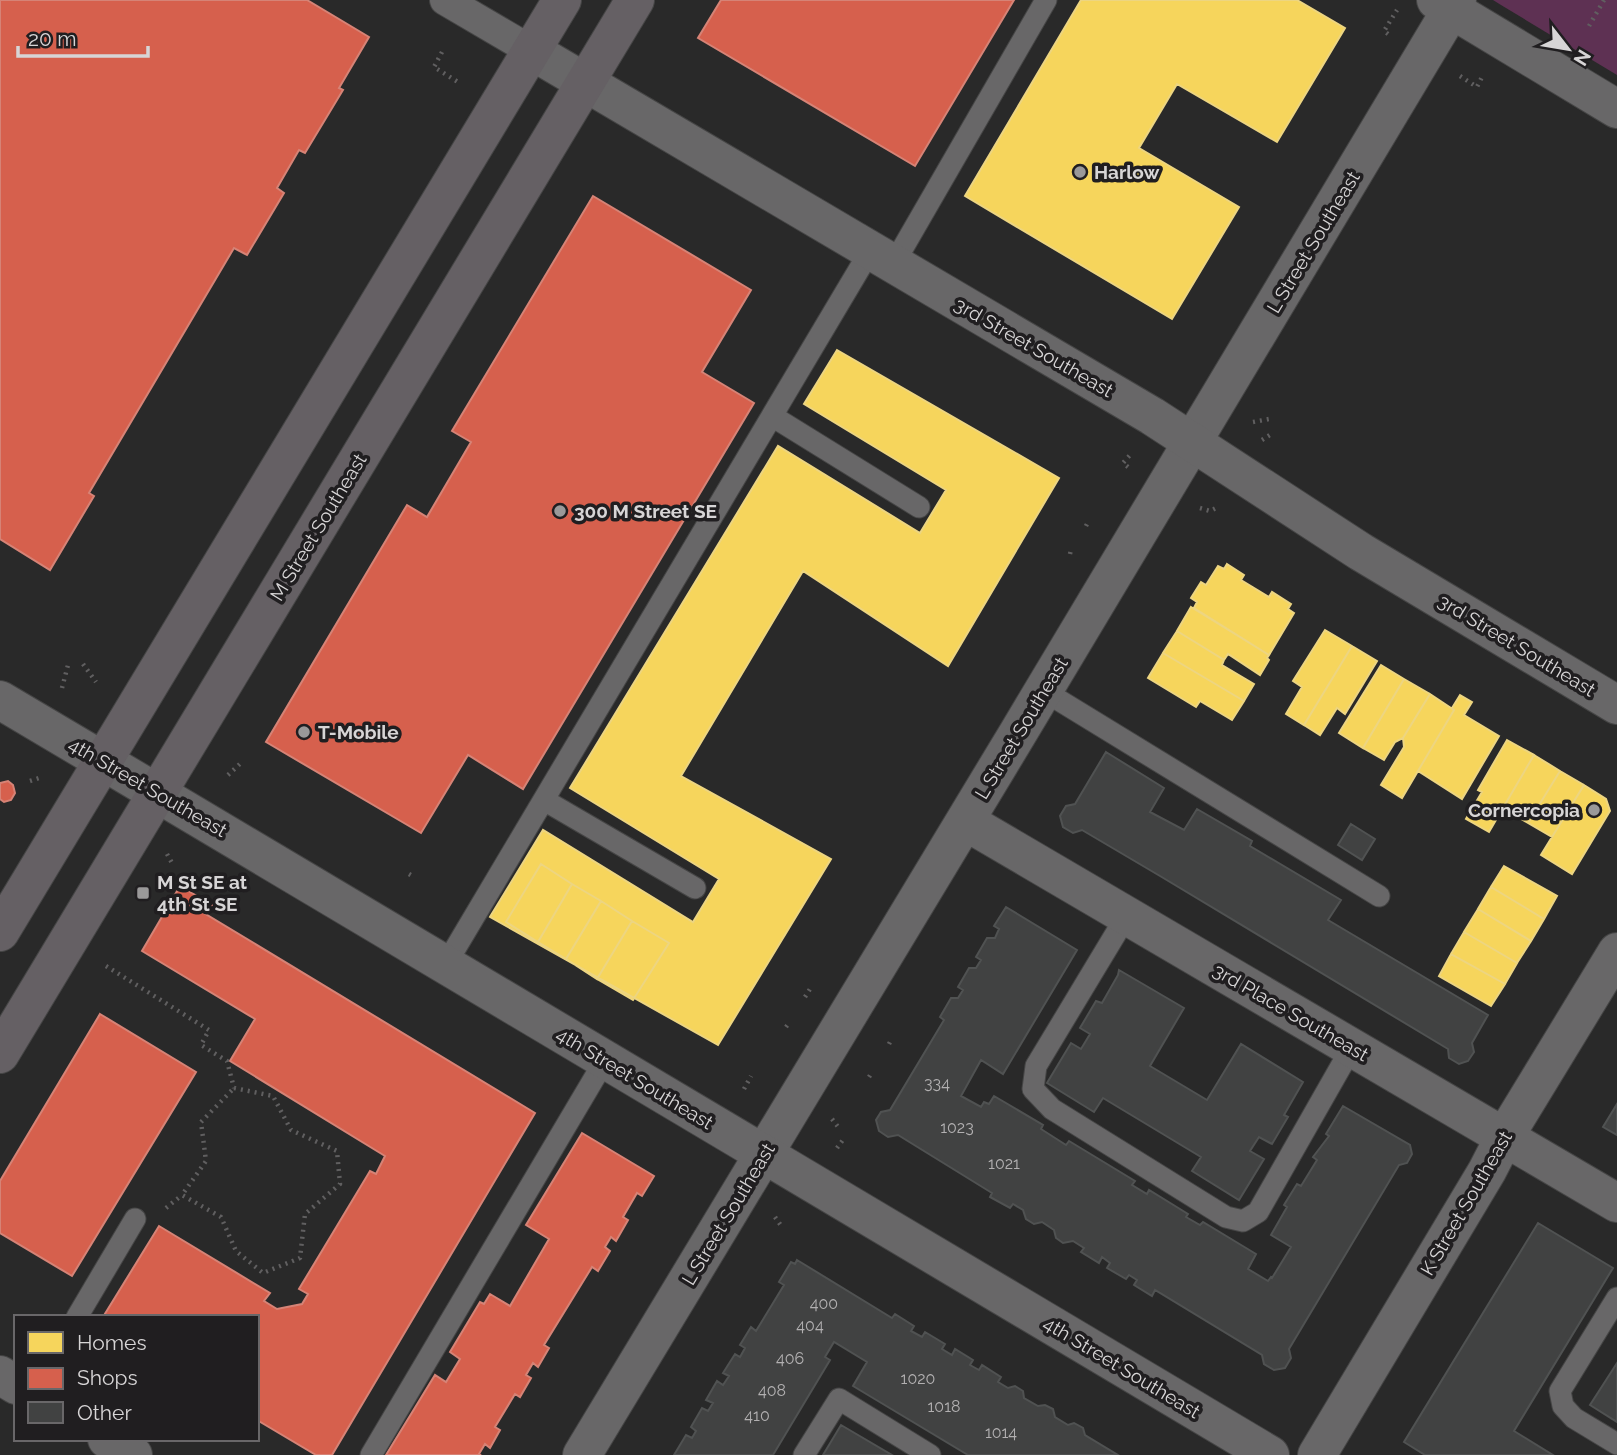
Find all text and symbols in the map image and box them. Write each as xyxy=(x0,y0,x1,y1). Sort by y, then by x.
scale bar xyxy=(18,14,147,58)
north arrow xyxy=(1533,14,1603,84)
text: 20 m xyxy=(28,26,76,51)
text: N xyxy=(1569,46,1596,70)
place label: Harlow xyxy=(1094,161,1159,183)
marker: Harlow xyxy=(1072,164,1088,180)
street label: L Street Southeast xyxy=(1262,167,1364,317)
street label: 3rd Street Southeast xyxy=(951,293,1118,402)
street label: M Street Southeast xyxy=(265,449,371,605)
place label: 300 M Street SE xyxy=(574,500,717,522)
marker: 300 M Street SE xyxy=(552,503,568,519)
street label: 3rd Street Southeast xyxy=(1434,589,1600,701)
street label: L Street Southeast xyxy=(970,653,1072,803)
place label: T-Mobile xyxy=(318,721,399,743)
marker: T-Mobile xyxy=(296,724,312,740)
street label: 4th Street Southeast xyxy=(65,733,231,842)
place label: Cornercopia xyxy=(1468,799,1580,821)
marker: Cornercopia xyxy=(1586,802,1602,818)
place label: M St SE at 4th St SE xyxy=(157,871,248,915)
marker: M St SE at 4th St SE xyxy=(135,885,151,901)
street label: 3rd Place Southeast xyxy=(1209,959,1373,1066)
street label: 4th Street Southeast xyxy=(553,1023,718,1134)
house number: 334 xyxy=(924,1074,950,1093)
house number: 1023 xyxy=(940,1118,974,1137)
street label: K Street Southeast xyxy=(1416,1126,1517,1279)
street label: L Street Southeast xyxy=(677,1139,779,1289)
house number: 1021 xyxy=(988,1154,1020,1173)
house number: 400 xyxy=(810,1294,838,1313)
street label: 4th Street Southeast xyxy=(1040,1312,1205,1423)
legend xyxy=(14,1315,259,1441)
house number: 404 xyxy=(796,1316,824,1335)
text: Homes xyxy=(77,1330,147,1355)
house number: 406 xyxy=(776,1349,804,1368)
text: Shops xyxy=(77,1365,138,1390)
house number: 1020 xyxy=(901,1369,935,1388)
house number: 408 xyxy=(758,1381,786,1400)
house number: 1018 xyxy=(928,1397,960,1416)
text: Other xyxy=(77,1400,132,1425)
house number: 410 xyxy=(744,1406,770,1425)
house number: 1014 xyxy=(985,1423,1017,1442)

